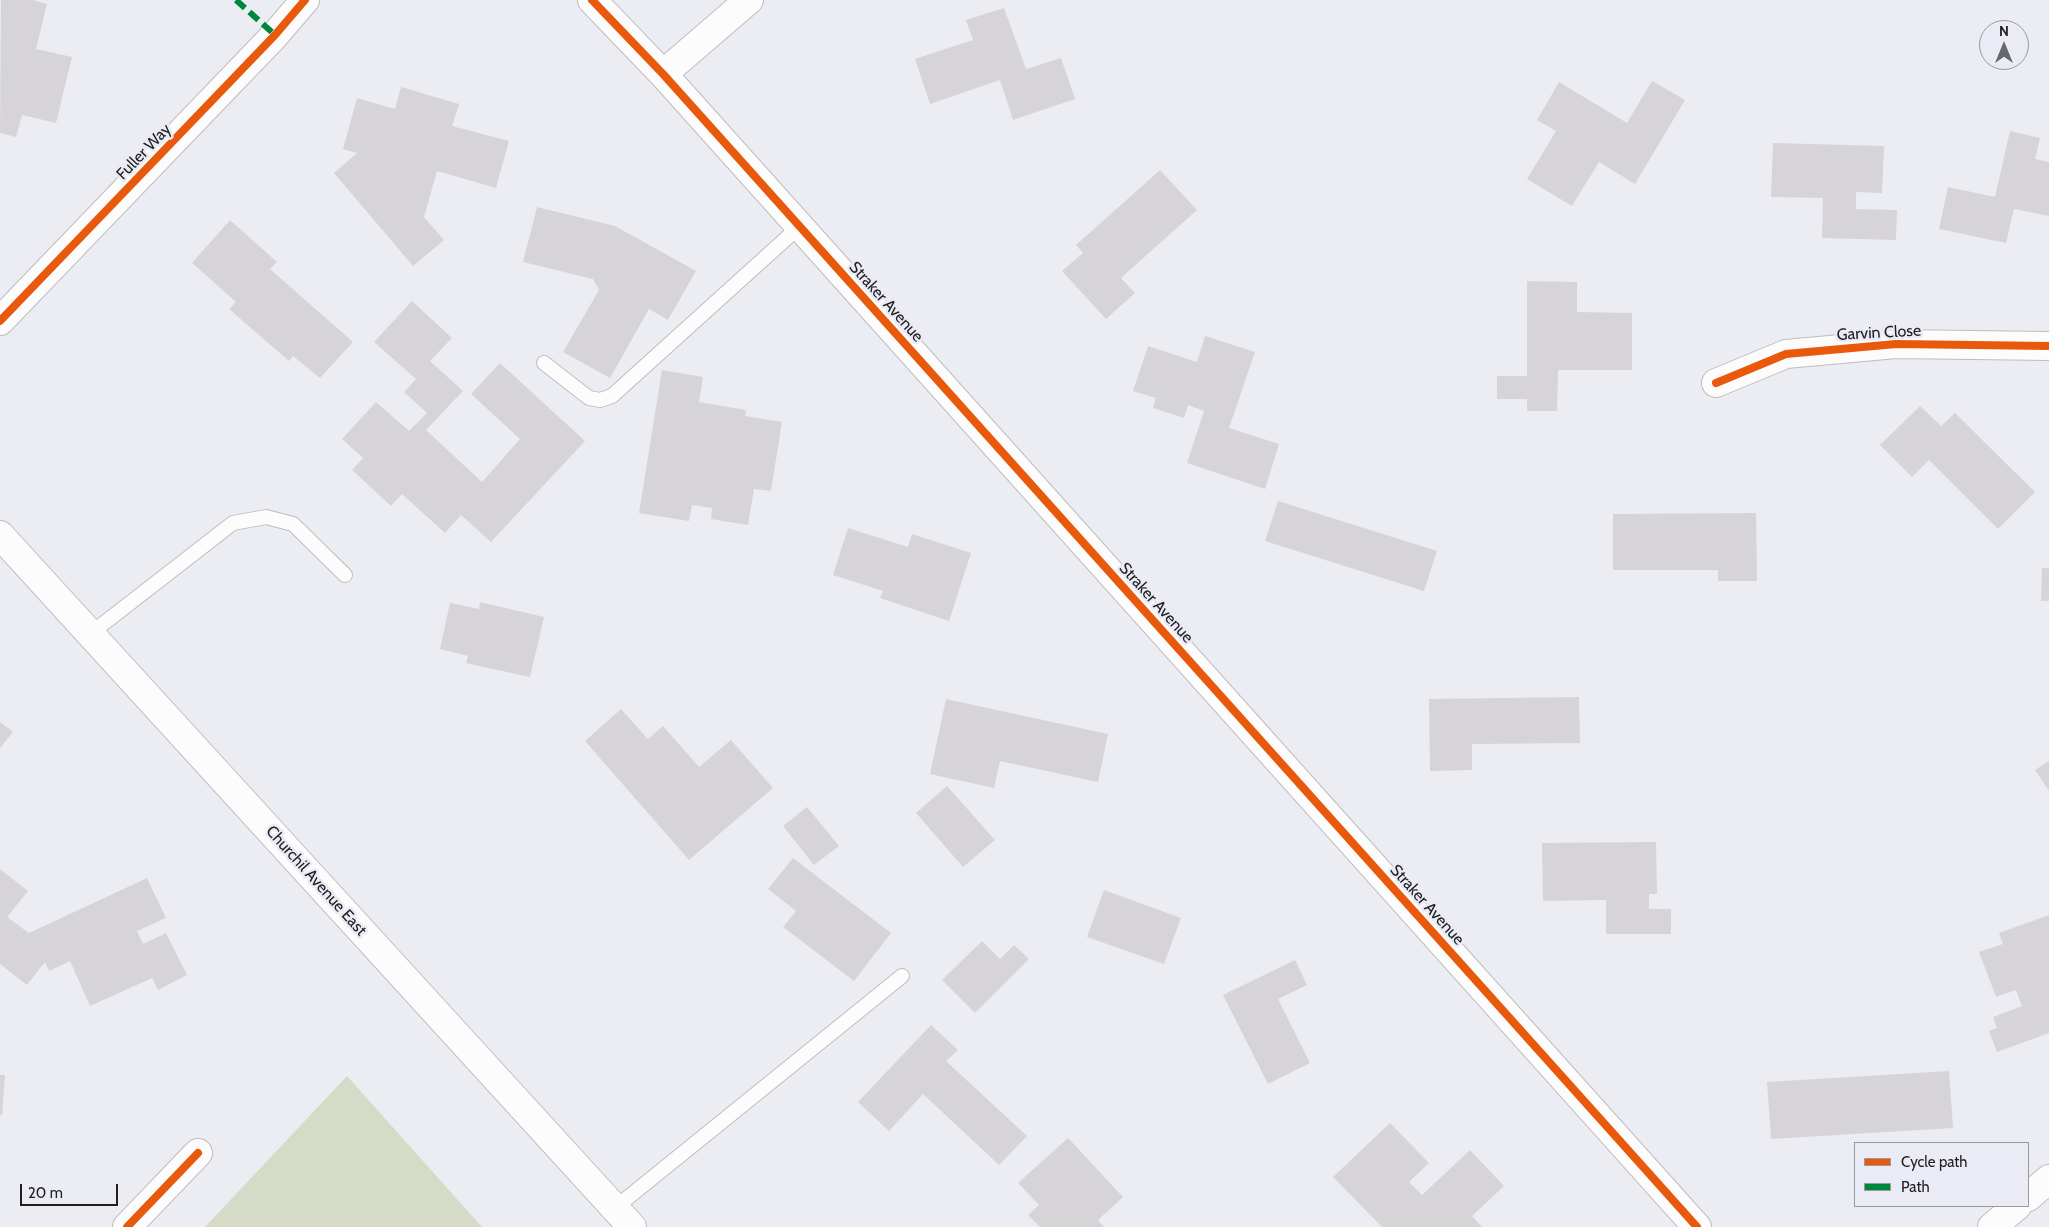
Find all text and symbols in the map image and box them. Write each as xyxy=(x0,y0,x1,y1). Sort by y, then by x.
north arrow xyxy=(1979,20,2029,70)
text: N xyxy=(1999,22,2009,40)
street label: Fuller Way xyxy=(113,120,175,184)
street label: Straker Avenue xyxy=(845,258,927,346)
street label: Garvin Close xyxy=(1836,321,1922,345)
street label: Straker Avenue xyxy=(1115,559,1197,647)
street label: Churchil Avenue East xyxy=(262,822,370,940)
street label: Straker Avenue xyxy=(1386,861,1468,949)
legend xyxy=(1854,1142,2029,1207)
text: Cycle path xyxy=(1901,1153,1967,1171)
scale bar xyxy=(22,1174,120,1206)
text: Path xyxy=(1901,1178,1930,1196)
text: 20 m xyxy=(28,1184,63,1202)

